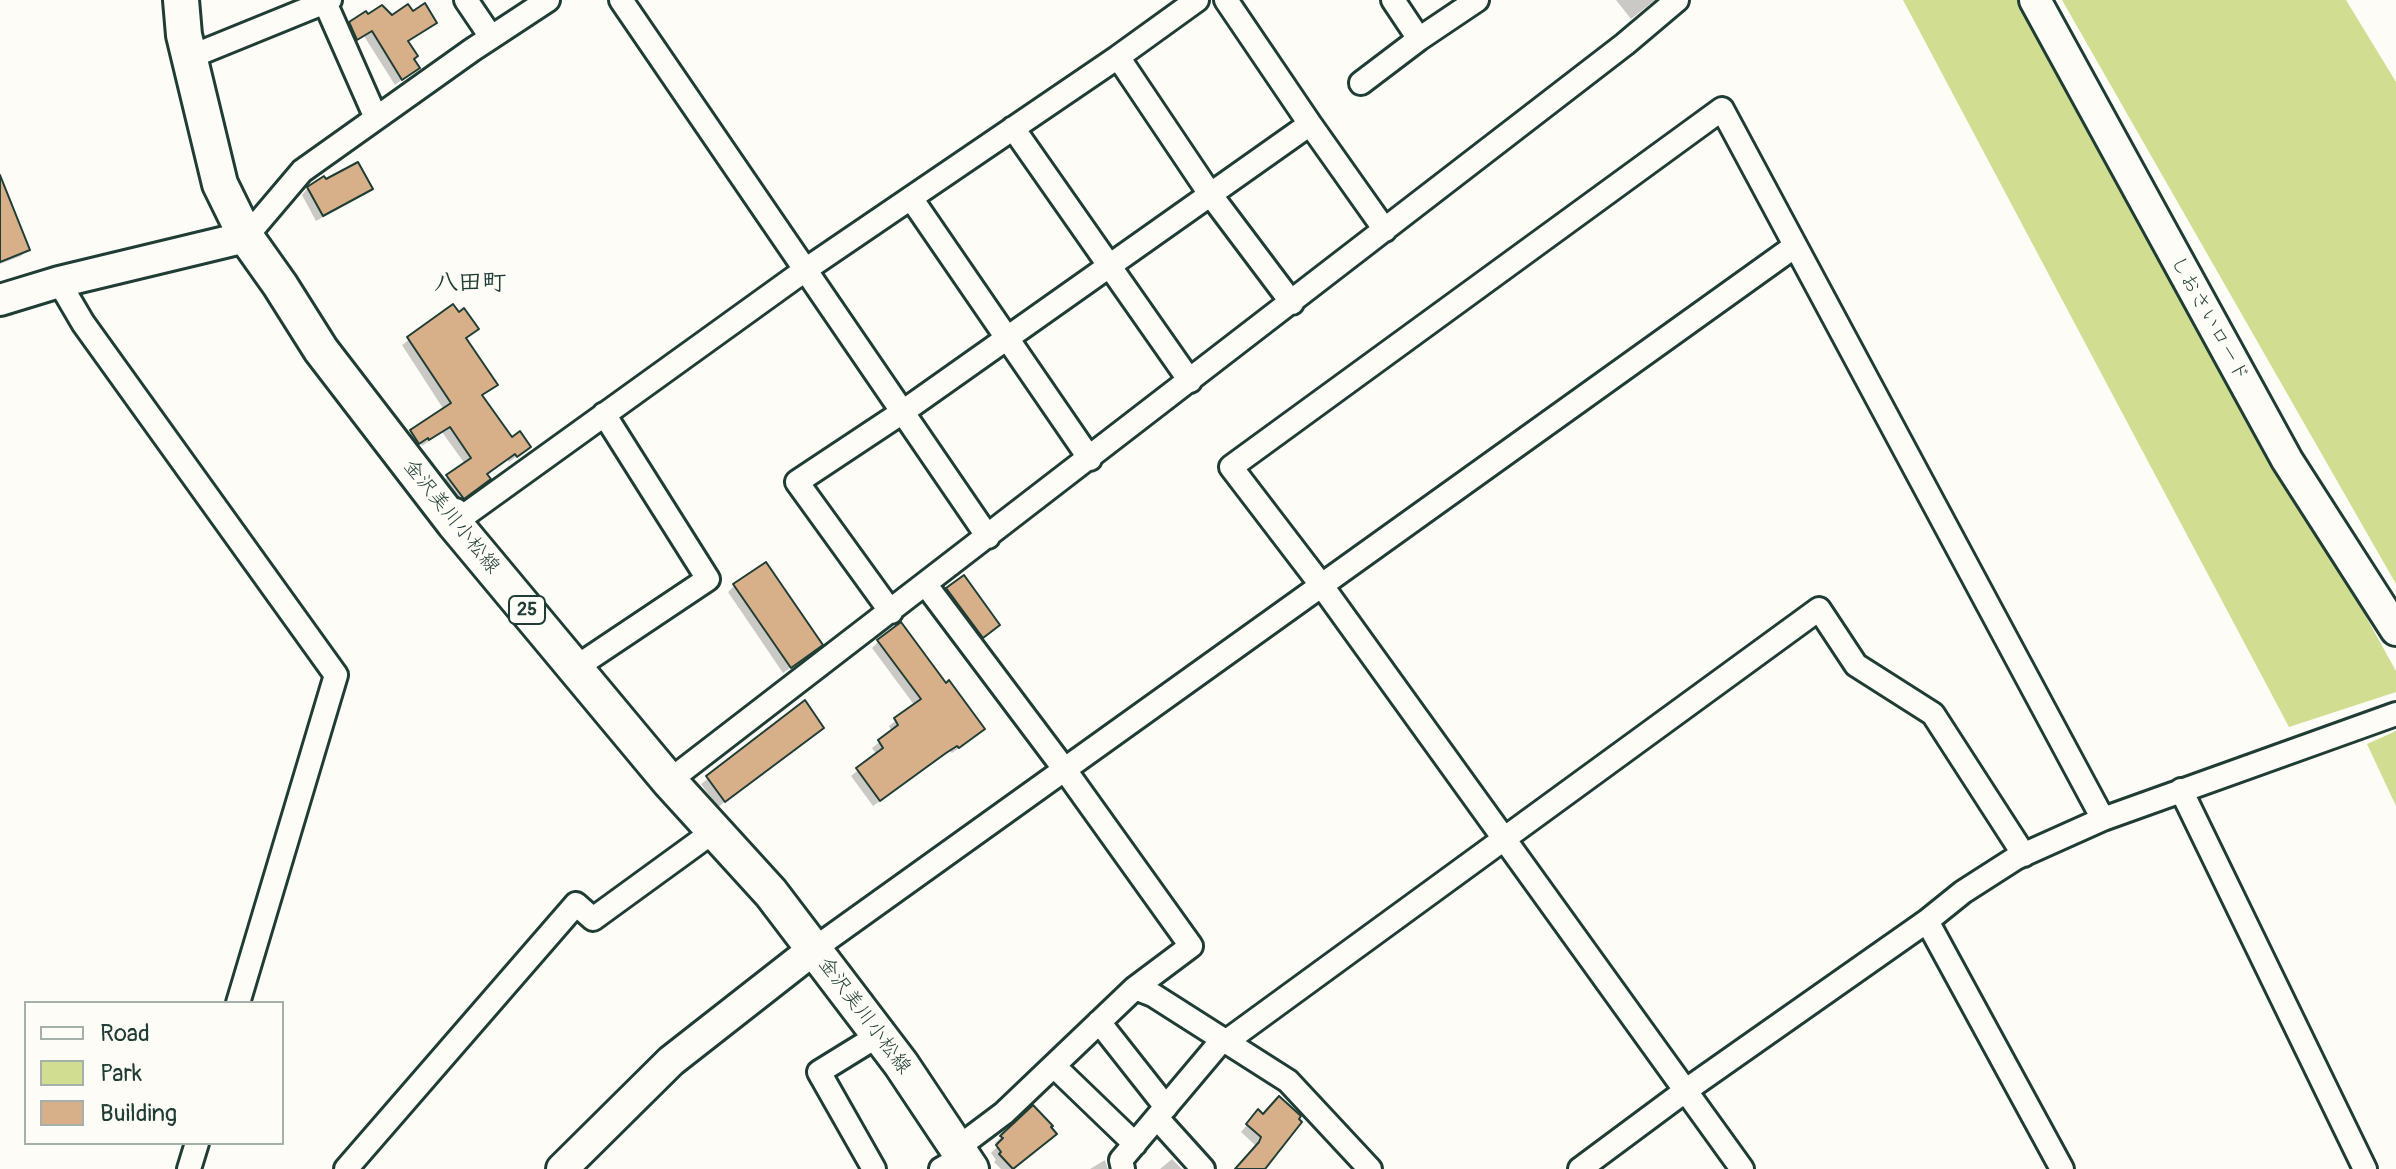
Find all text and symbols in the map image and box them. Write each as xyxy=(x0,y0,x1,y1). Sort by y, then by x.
street label: しおさいロード xyxy=(2165,252,2253,386)
district label: 八田町 xyxy=(434,270,506,298)
street label: 金沢美川小松線 xyxy=(398,455,504,579)
road number: 25 xyxy=(509,596,545,624)
street label: 金沢美川小松線 xyxy=(812,953,916,1079)
legend xyxy=(24,1001,284,1145)
text: Road xyxy=(100,1019,150,1048)
text: Park xyxy=(100,1059,142,1088)
text: Building xyxy=(100,1099,177,1128)

